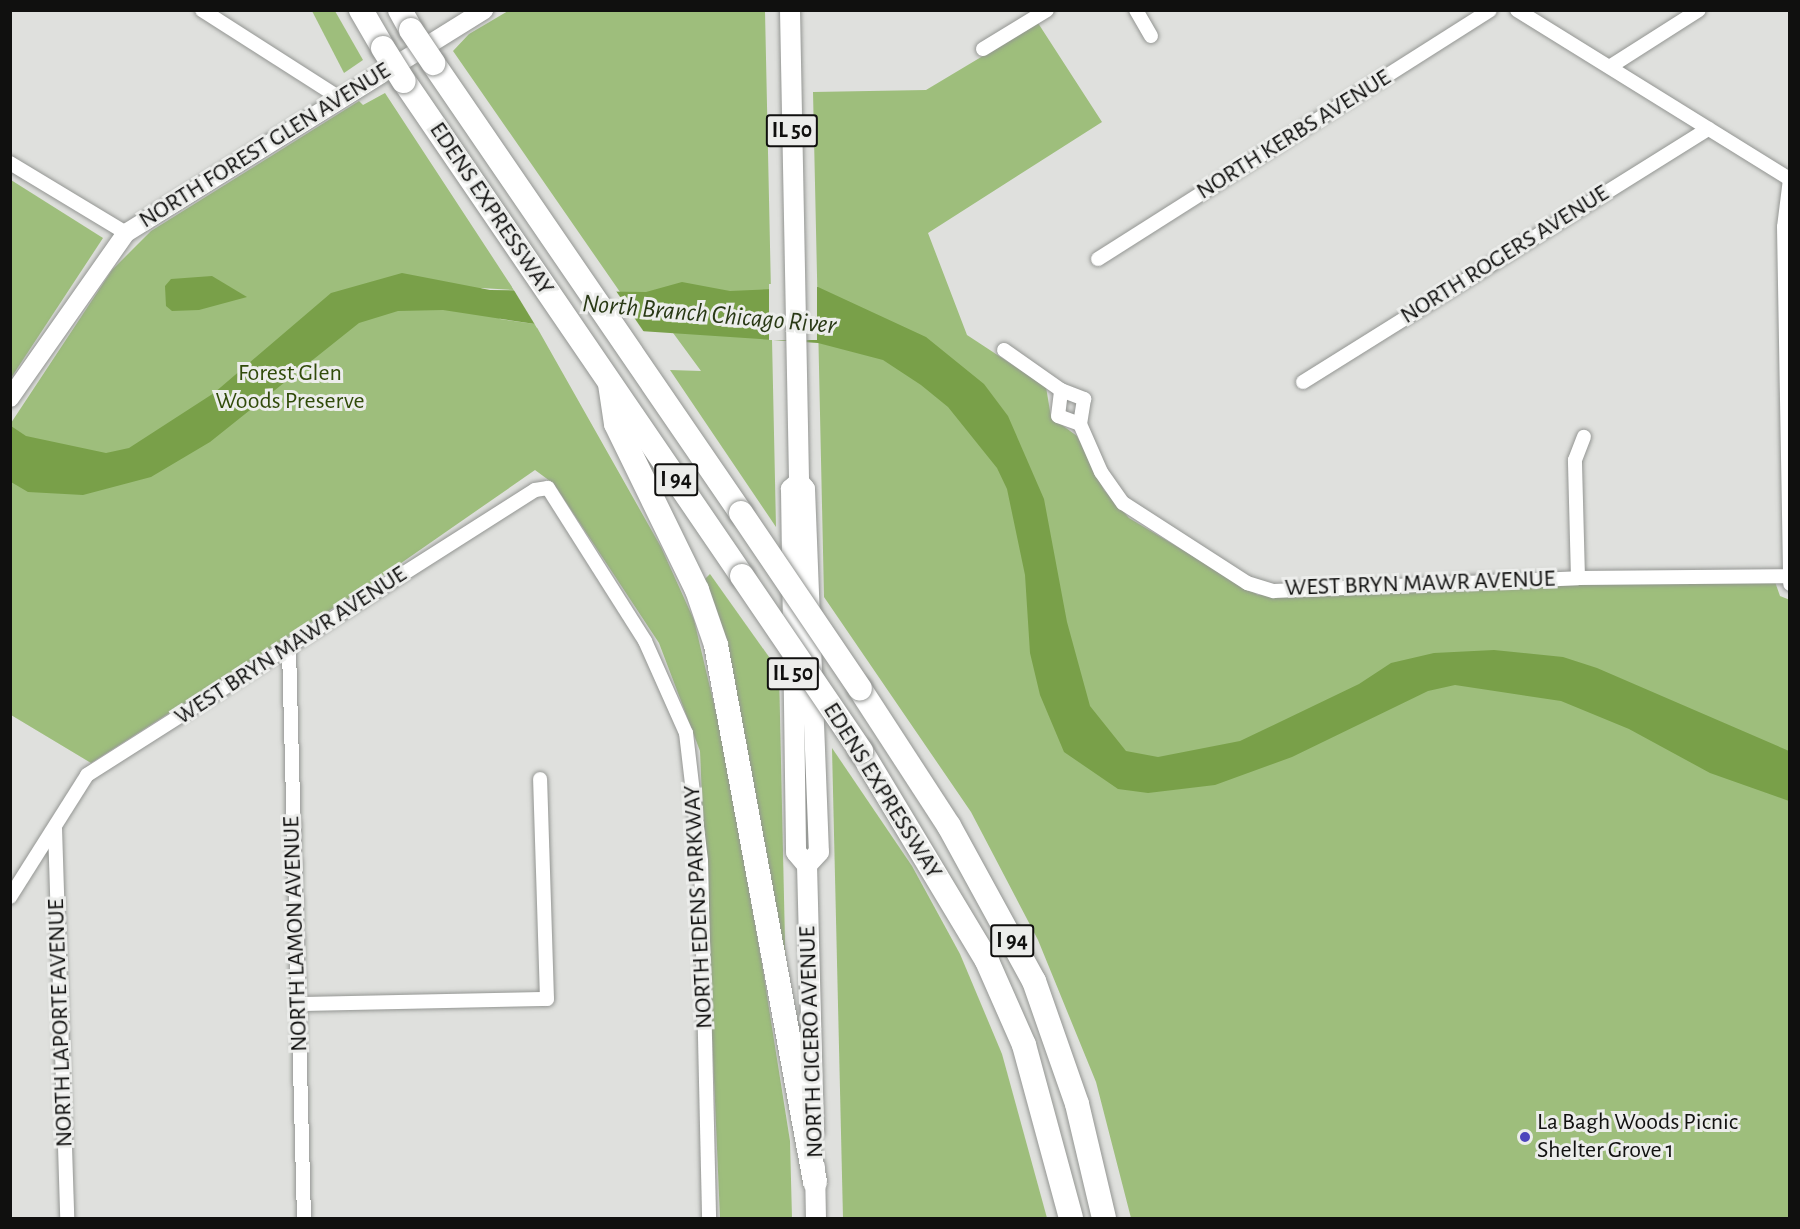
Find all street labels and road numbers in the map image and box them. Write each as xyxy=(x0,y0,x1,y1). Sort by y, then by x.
street label: NORTH FOREST GLEN AVENUE xyxy=(134,57,396,235)
street label: NORTH KERBS AVENUE xyxy=(1192,64,1396,206)
road number: IL 50 xyxy=(765,112,819,150)
street label: EDENS EXPRESSWAY xyxy=(422,117,560,301)
street label: NORTH ROGERS AVENUE xyxy=(1396,179,1614,331)
road number: I 94 xyxy=(654,461,698,499)
street label: WEST BRYN MAWR AVENUE xyxy=(170,560,412,732)
street label: WEST BRYN MAWR AVENUE xyxy=(1284,565,1556,603)
road number: IL 50 xyxy=(766,655,820,693)
street label: EDENS EXPRESSWAY xyxy=(816,698,948,884)
street label: NORTH EDENS PARKWAY xyxy=(678,784,720,1030)
street label: NORTH LAMON AVENUE xyxy=(277,816,315,1052)
street label: NORTH LAPORTE AVENUE xyxy=(42,898,80,1148)
road number: I 94 xyxy=(990,922,1034,960)
street label: NORTH CICERO AVENUE xyxy=(794,926,830,1158)

